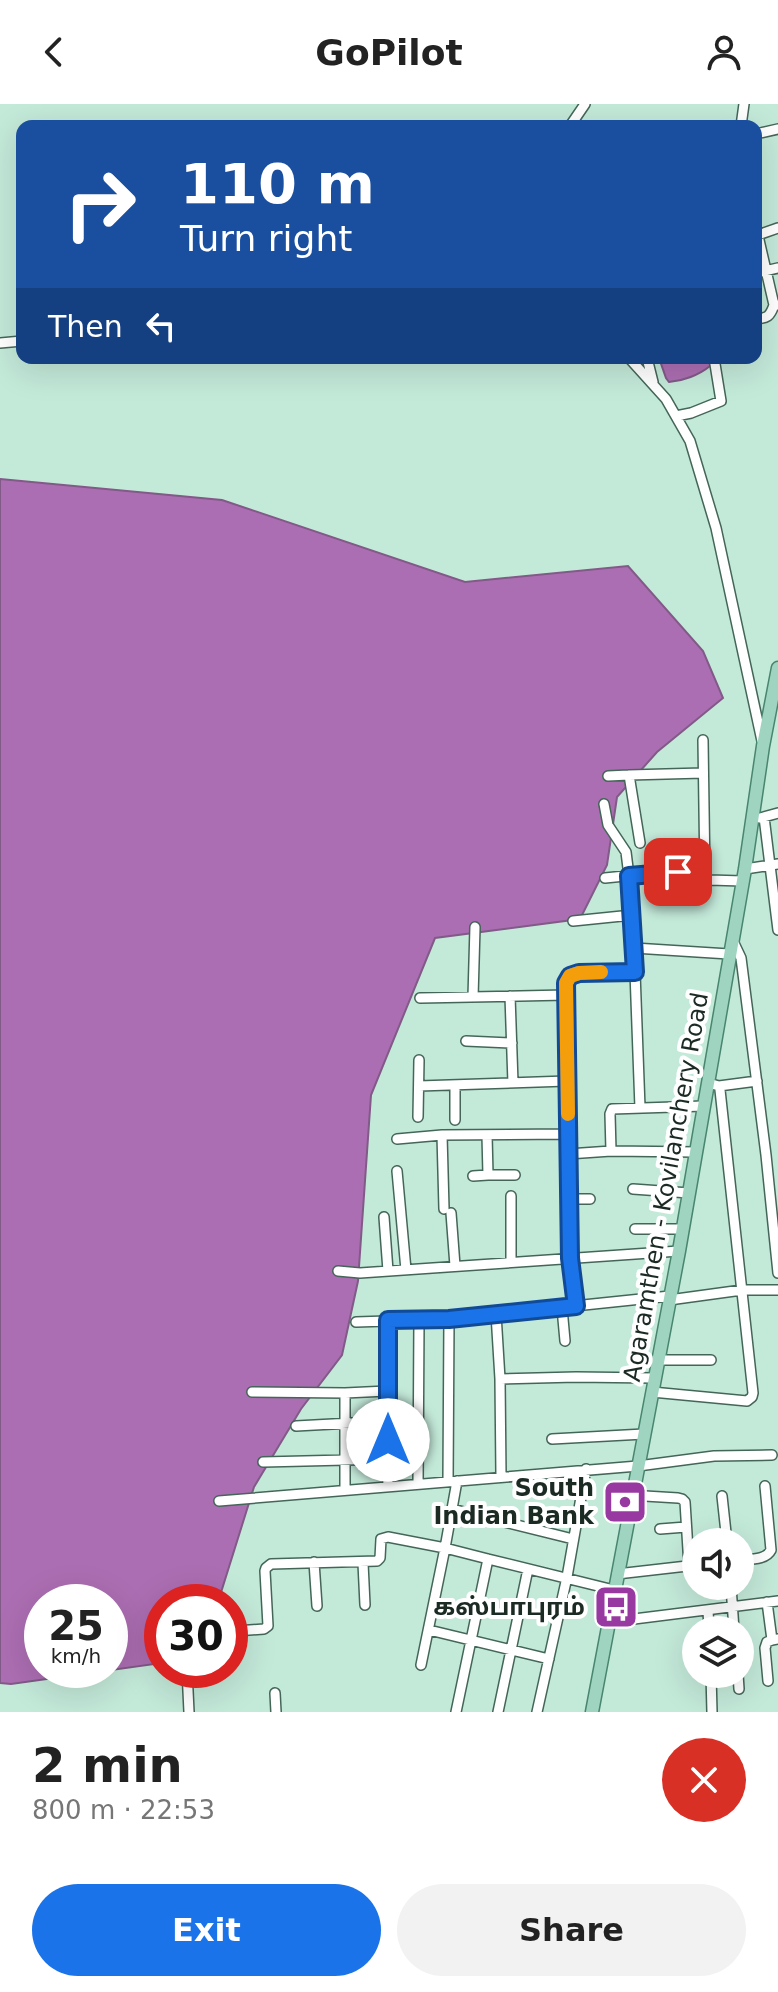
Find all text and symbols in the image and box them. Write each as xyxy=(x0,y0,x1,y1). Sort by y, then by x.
icon: back xyxy=(32,30,76,74)
icon: person xyxy=(702,30,746,74)
text: GoPilot xyxy=(315,32,463,73)
text: 110 m xyxy=(180,151,375,216)
icon: right xyxy=(48,152,152,256)
text: Turn right xyxy=(180,218,352,259)
icon: left xyxy=(139,304,183,348)
text: Then xyxy=(48,309,123,344)
pin xyxy=(644,838,712,906)
icon: arrive xyxy=(656,850,700,894)
street label: Agaramthen - Kovilanchery Road xyxy=(618,990,714,1384)
position arrow xyxy=(346,1398,430,1482)
place label: South Indian Bank xyxy=(433,1474,595,1530)
bank icon: South Indian Bank xyxy=(601,1478,649,1526)
map controls xyxy=(682,1528,754,1688)
button: sound xyxy=(682,1528,754,1600)
bus stop icon: கஸ்பாபுரம் xyxy=(592,1583,640,1631)
speed limit sign: 30 xyxy=(144,1584,248,1688)
place label: கஸ்பாபுரம் xyxy=(433,1593,585,1623)
text: 25 xyxy=(48,1603,104,1649)
button: layers xyxy=(682,1616,754,1688)
text: km/h xyxy=(51,1644,101,1668)
text: 2 min xyxy=(32,1737,183,1793)
button: close xyxy=(662,1738,746,1822)
text: 800 m · 22:53 xyxy=(32,1795,215,1825)
button: Exit xyxy=(32,1884,381,1976)
button: Share xyxy=(397,1884,746,1976)

